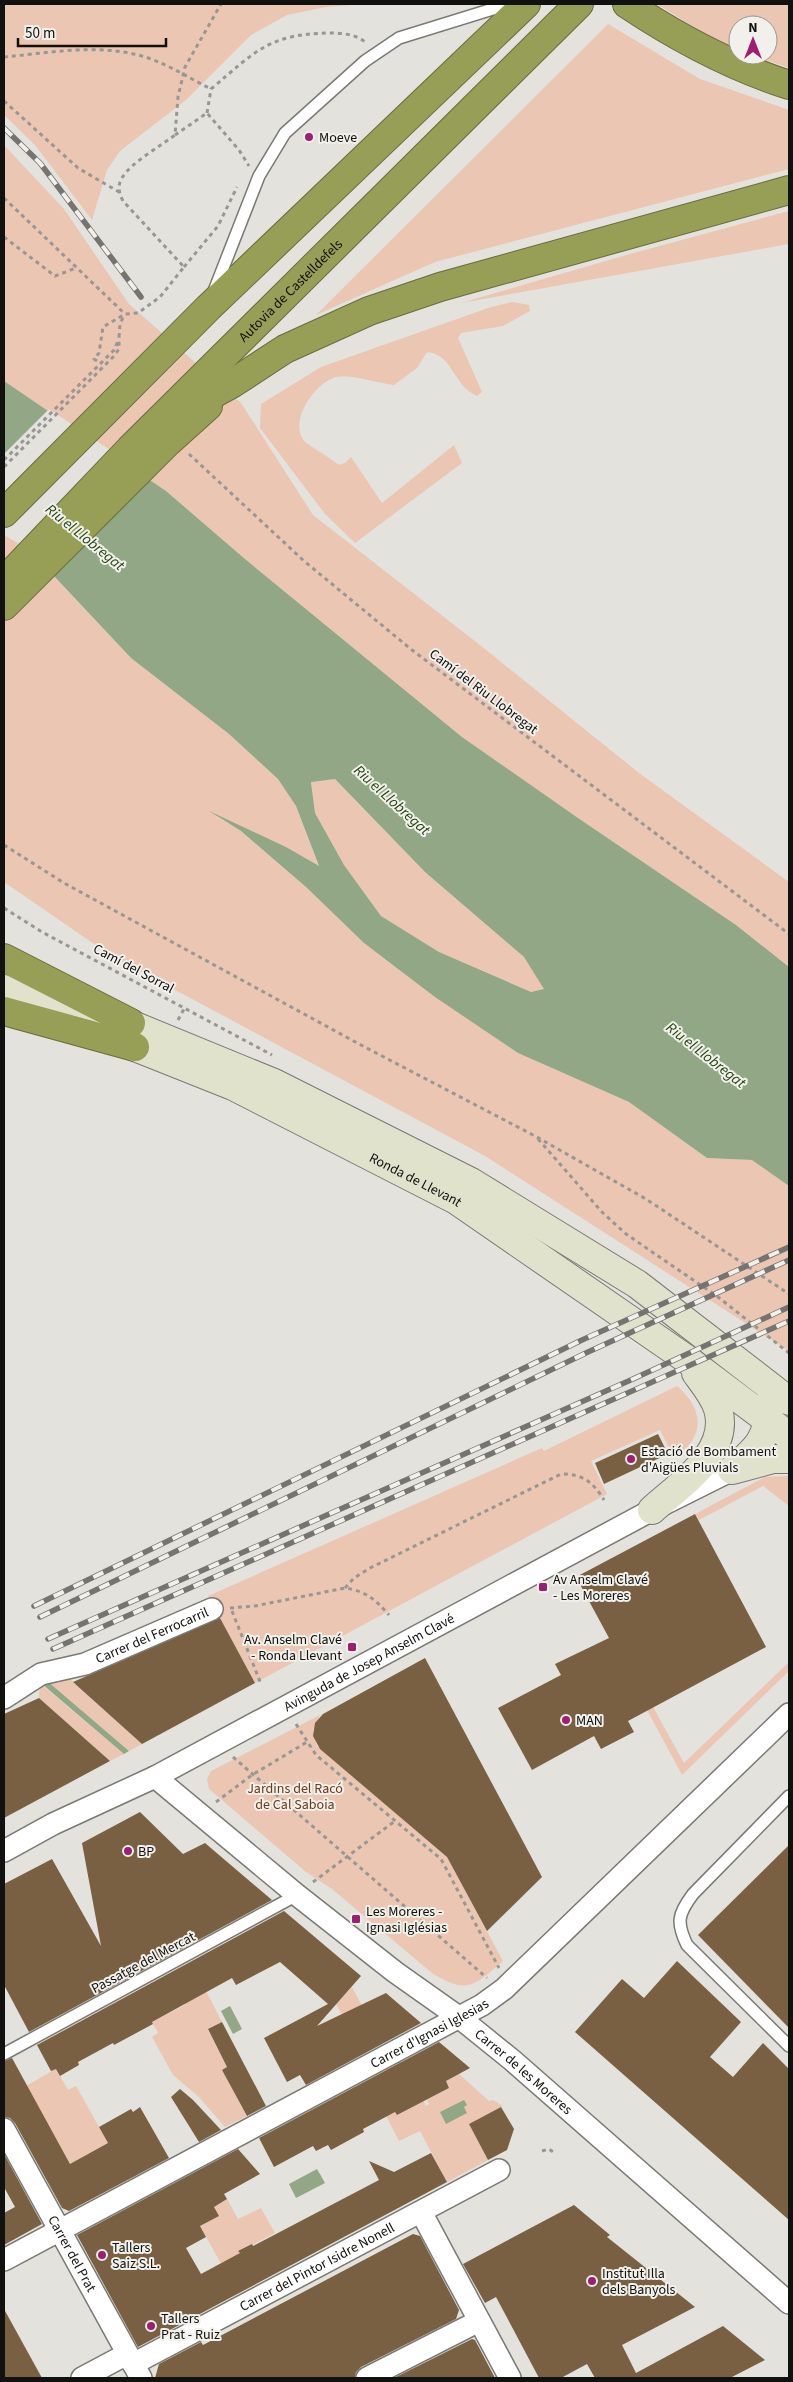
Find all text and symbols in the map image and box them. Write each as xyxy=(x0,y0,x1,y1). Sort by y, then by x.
scale bar xyxy=(18,15,165,47)
north arrow xyxy=(728,15,778,65)
text: N xyxy=(748,18,758,38)
text: 50 m xyxy=(25,23,55,44)
place label: Moeve xyxy=(319,128,357,148)
marker: Moeve xyxy=(303,131,315,143)
street label: Autovia de Castelldefels xyxy=(234,235,347,347)
water label: Riu el Llobregat xyxy=(41,499,130,576)
street label: Camí del Riu Llobregat xyxy=(425,644,542,740)
water label: Riu el Llobregat xyxy=(349,760,435,841)
street label: Camí del Sorral xyxy=(90,939,178,999)
water label: Riu el Llobregat xyxy=(661,1018,751,1094)
street label: Ronda de Llevant xyxy=(366,1148,466,1212)
place label: Estació de Bombament d'Aigües Pluvials xyxy=(641,1442,776,1478)
marker: Estació de Bombament d'Aigües Pluvials xyxy=(625,1453,637,1465)
place label: Av Anselm Clavé - Les Moreres xyxy=(553,1570,648,1606)
marker: Av Anselm Clavé - Les Moreres xyxy=(537,1581,549,1593)
street label: Carrer del Ferrocarril xyxy=(93,1603,212,1669)
street label: Avinguda de Josep Anselm Clavé xyxy=(280,1609,458,1717)
place label: Av. Anselm Clavé - Ronda Llevant xyxy=(244,1630,342,1666)
marker: Av. Anselm Clavé - Ronda Llevant xyxy=(346,1641,358,1653)
place label: MAN xyxy=(576,1711,603,1731)
marker: MAN xyxy=(560,1714,572,1726)
park label: Jardins del Racó de Cal Saboia xyxy=(247,1779,343,1815)
place label: BP xyxy=(138,1842,154,1862)
marker: BP xyxy=(122,1845,134,1857)
place label: Les Moreres - Ignasi Iglésias xyxy=(366,1902,447,1938)
marker: Les Moreres - Ignasi Iglésias xyxy=(350,1913,362,1925)
street label: Passatge del Mercat xyxy=(88,1927,199,1999)
street label: Carrer d'Ignasi Iglesias xyxy=(367,1994,493,2074)
street label: Carrer de les Moreres xyxy=(470,2025,577,2120)
street label: Carrer del Prat xyxy=(42,2212,101,2296)
street label: Carrer del Pintor Isidre Nonell xyxy=(236,2218,399,2317)
place label: Tallers Saiz S.L. xyxy=(112,2238,160,2274)
marker: Tallers Saiz S.L. xyxy=(96,2249,108,2261)
place label: Institut Illa dels Banyols xyxy=(602,2264,676,2300)
marker: Institut Illa dels Banyols xyxy=(586,2275,598,2287)
place label: Tallers Prat - Ruiz xyxy=(161,2309,220,2345)
marker: Tallers Prat - Ruiz xyxy=(145,2320,157,2332)

